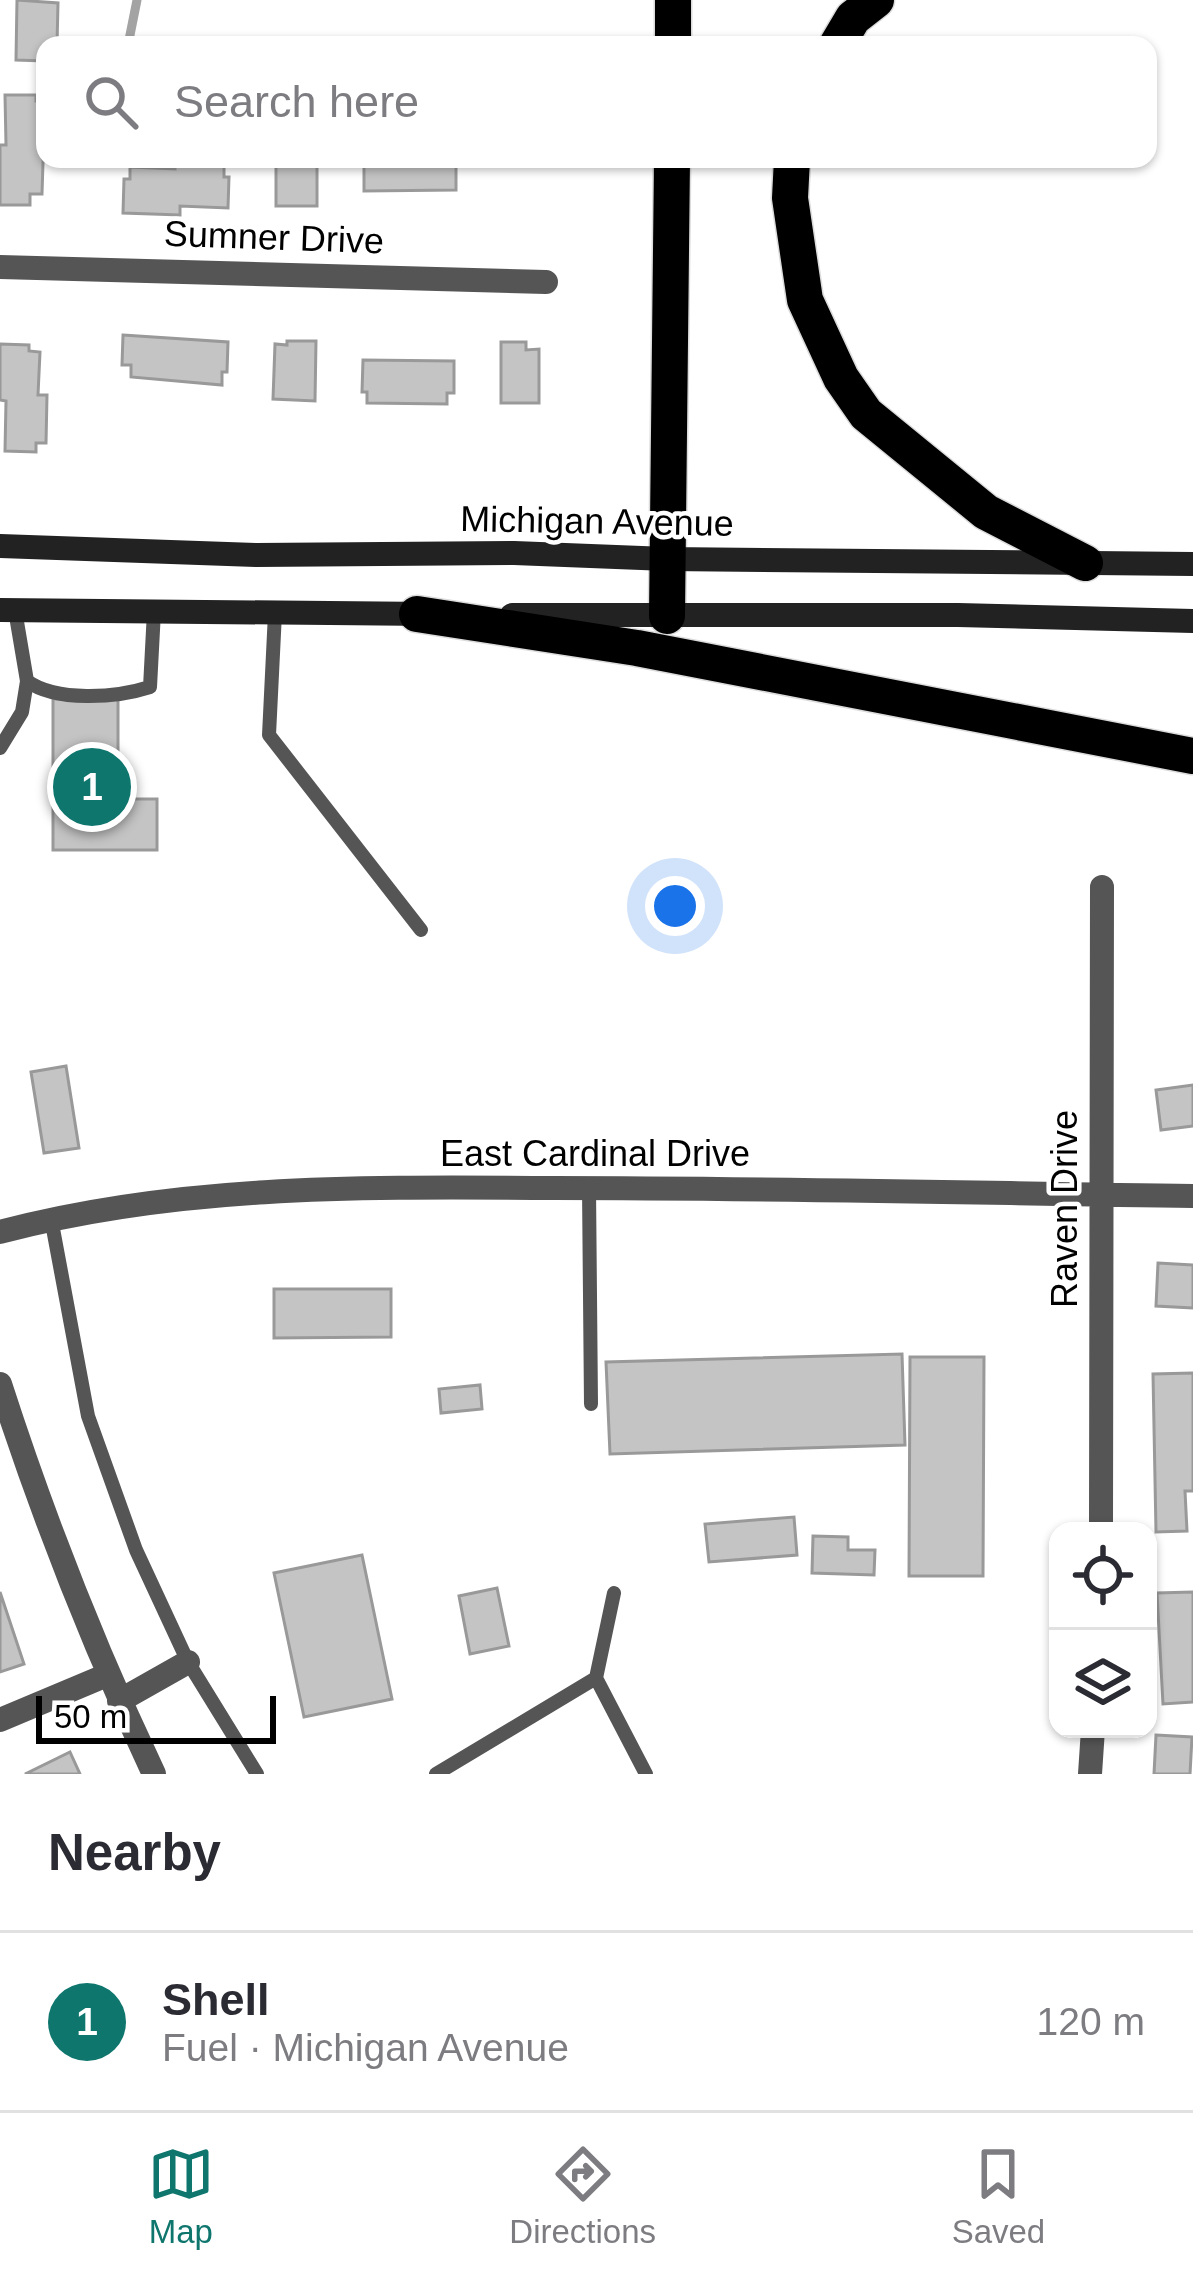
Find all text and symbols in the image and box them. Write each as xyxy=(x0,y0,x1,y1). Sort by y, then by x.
search box xyxy=(36,36,1157,168)
icon: search xyxy=(78,69,144,135)
text: Search here xyxy=(174,76,419,127)
street label: Sumner Drive xyxy=(163,213,385,261)
street label: Michigan Avenue xyxy=(460,498,734,544)
pin: 1 xyxy=(53,742,131,832)
your location xyxy=(645,876,705,936)
street label: Raven Drive xyxy=(1044,1110,1085,1308)
street label: East Cardinal Drive xyxy=(440,1133,750,1174)
map controls xyxy=(1049,1522,1157,1738)
button: locate xyxy=(1049,1522,1157,1630)
button: layers xyxy=(1049,1630,1157,1738)
scale bar xyxy=(36,1690,276,1743)
text: 50 m xyxy=(54,1698,127,1735)
text: Nearby xyxy=(48,1824,221,1881)
text: Shell xyxy=(162,1974,270,2025)
text: 1 xyxy=(76,2000,98,2043)
text: 120 m xyxy=(1037,2000,1145,2043)
text: Fuel · Michigan Avenue xyxy=(162,2026,569,2069)
tab: Map xyxy=(148,2141,214,2251)
tab: Directions xyxy=(509,2141,656,2251)
tab: Saved xyxy=(952,2141,1045,2251)

